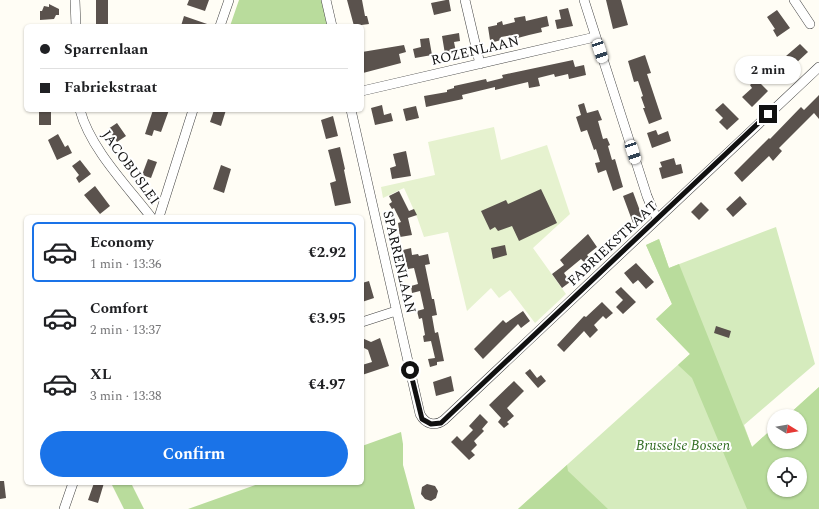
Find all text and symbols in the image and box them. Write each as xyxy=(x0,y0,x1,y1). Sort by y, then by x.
street label: ROZENLAAN xyxy=(429,30,521,71)
text: Sparrenlaan xyxy=(64,38,148,61)
car xyxy=(591,38,609,64)
callout: 2 min xyxy=(735,56,801,84)
text: 2 min xyxy=(751,60,785,80)
text: Fabriekstraat xyxy=(64,76,157,99)
route end xyxy=(759,105,777,123)
street label: JACOBUSLEI xyxy=(96,126,165,209)
car xyxy=(624,139,642,165)
street label: FABRIEKSTRAAT xyxy=(563,196,662,291)
street label: SPARRENLAAN xyxy=(377,209,422,316)
text: Economy xyxy=(90,231,154,254)
icon: car xyxy=(42,234,78,270)
text: €2.92 xyxy=(308,241,346,264)
text: 1 min · 13:36 xyxy=(90,254,162,274)
text: Comfort xyxy=(90,297,148,320)
icon: car xyxy=(42,300,78,336)
text: €3.95 xyxy=(308,307,346,330)
text: 2 min · 13:37 xyxy=(90,320,162,340)
route start xyxy=(401,361,419,379)
text: XL xyxy=(90,363,111,386)
icon: car xyxy=(42,366,78,402)
text: €4.97 xyxy=(308,373,346,396)
text: 3 min · 13:38 xyxy=(90,386,162,406)
north arrow xyxy=(767,409,807,449)
map controls xyxy=(767,409,807,497)
button: Confirm xyxy=(40,431,348,477)
park label: Brusselse Bossen xyxy=(636,435,731,456)
button: locate xyxy=(767,457,807,497)

